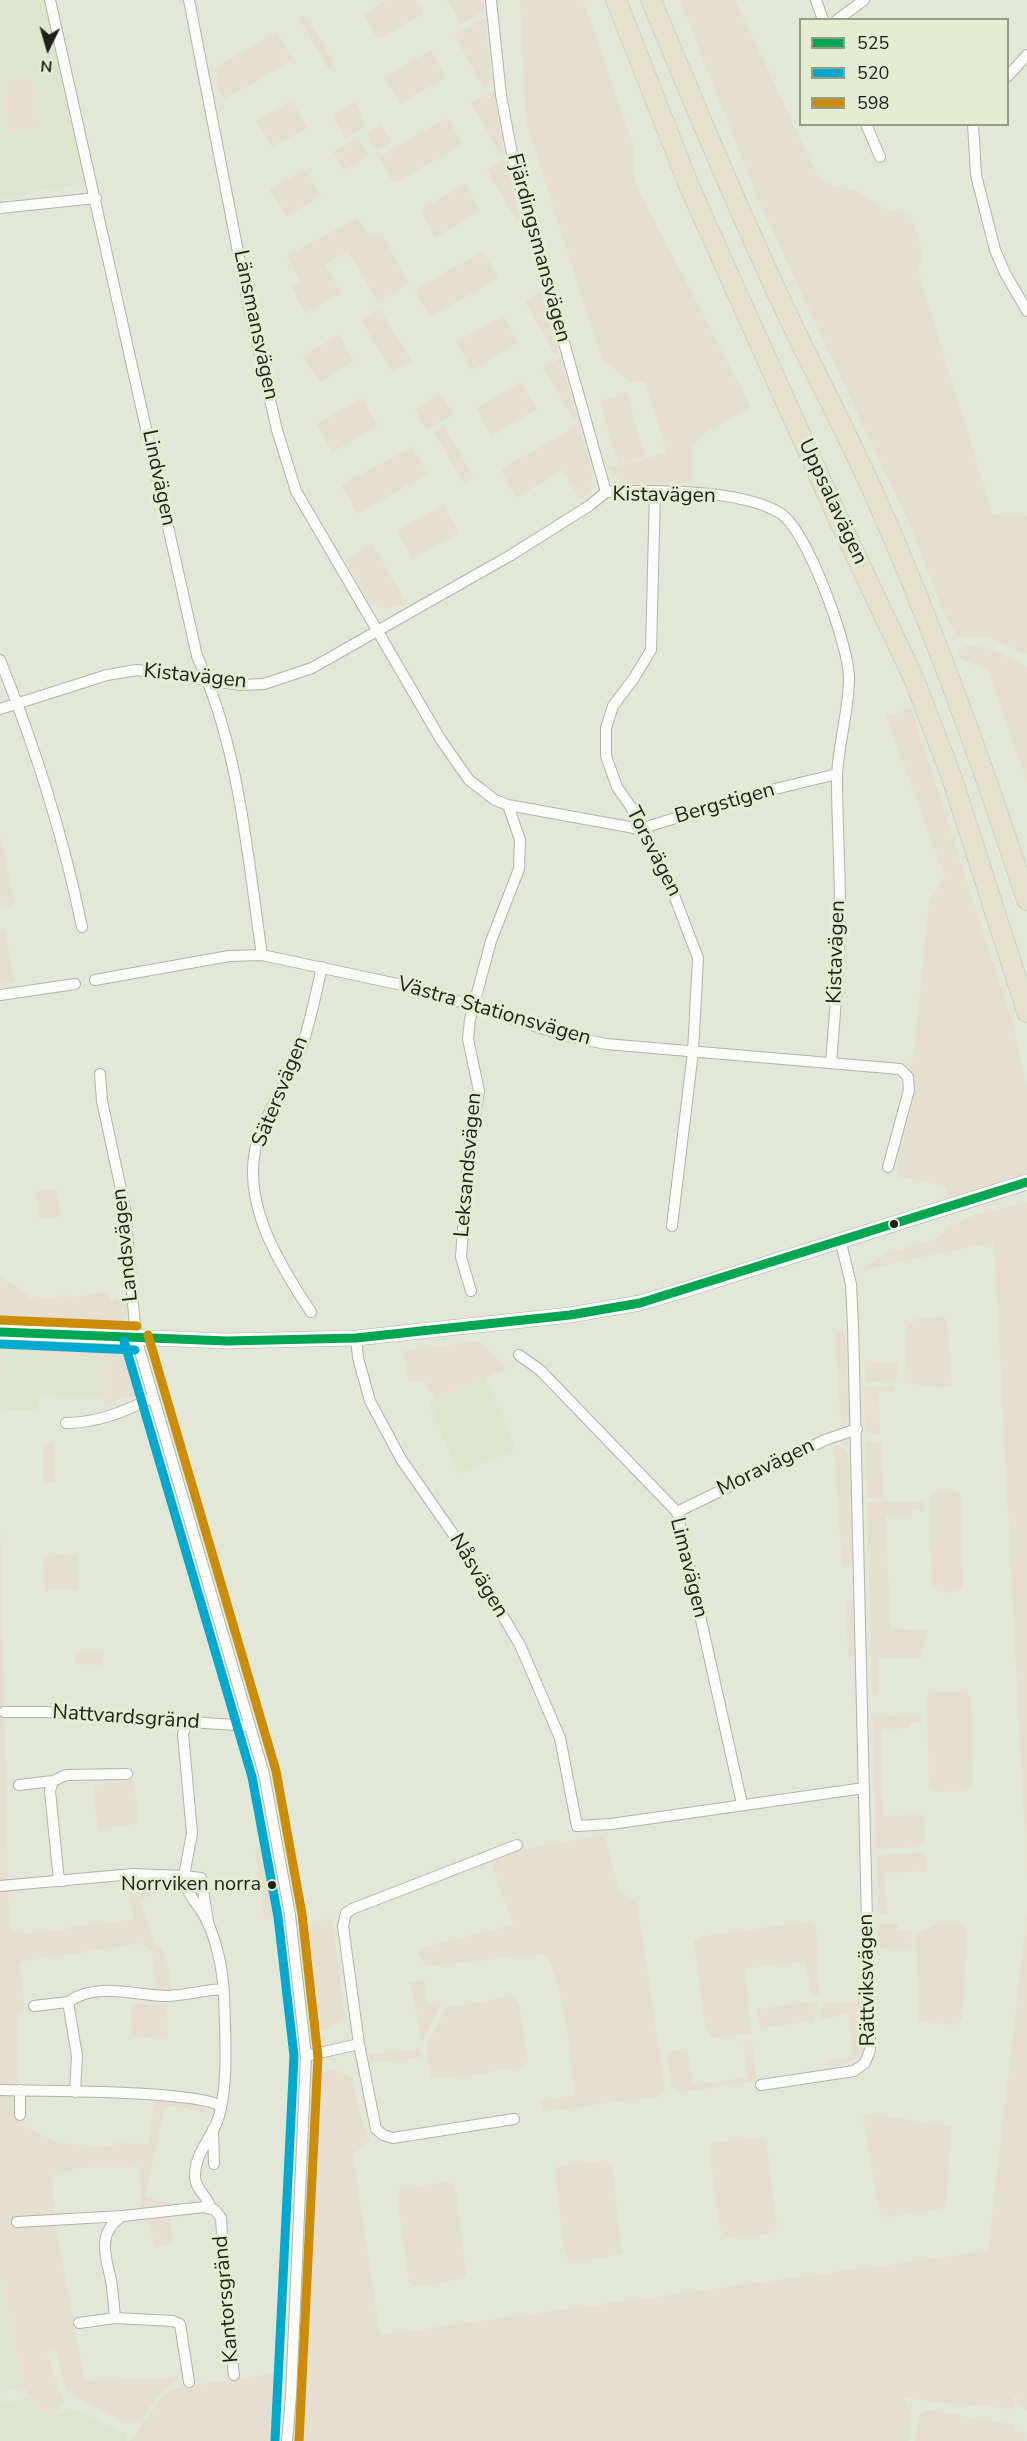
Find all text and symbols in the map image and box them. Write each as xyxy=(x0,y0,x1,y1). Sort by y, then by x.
north arrow xyxy=(18,18,78,78)
legend xyxy=(799,18,1009,126)
text: 525 xyxy=(857,31,889,55)
text: N xyxy=(40,54,53,77)
text: 520 xyxy=(857,61,889,85)
text: 598 xyxy=(857,91,889,115)
street label: Fjärdingsmansvägen xyxy=(501,151,575,345)
street label: Länsmansvägen xyxy=(227,248,283,402)
street label: Lindvägen xyxy=(136,428,180,528)
street label: Uppsalavägen xyxy=(792,435,872,569)
street label: Kistavägen xyxy=(612,482,716,510)
street label: Kistavägen xyxy=(142,659,248,695)
street label: Bergstigen xyxy=(672,778,778,830)
street label: Torsvägen xyxy=(620,803,686,901)
street label: Kistavägen xyxy=(823,900,851,1004)
street label: Västra Stationsvägen xyxy=(394,972,594,1052)
street label: Sätersvägen xyxy=(247,1033,315,1151)
street label: Leksandsvägen xyxy=(450,1092,488,1238)
street label: Landsvägen xyxy=(108,1187,144,1303)
unlabelled marker xyxy=(888,1218,900,1230)
street label: Moravägen xyxy=(713,1434,819,1502)
street label: Limavägen xyxy=(663,1515,713,1621)
street label: Nåsvägen xyxy=(443,1529,513,1623)
street label: Nattvardsgränd xyxy=(51,1700,201,1736)
place label: Norrviken norra xyxy=(121,1873,261,1897)
marker: Norrviken norra xyxy=(266,1879,278,1891)
street label: Rättviksvägen xyxy=(854,1913,882,2047)
street label: Kantorsgränd xyxy=(209,2234,245,2364)

